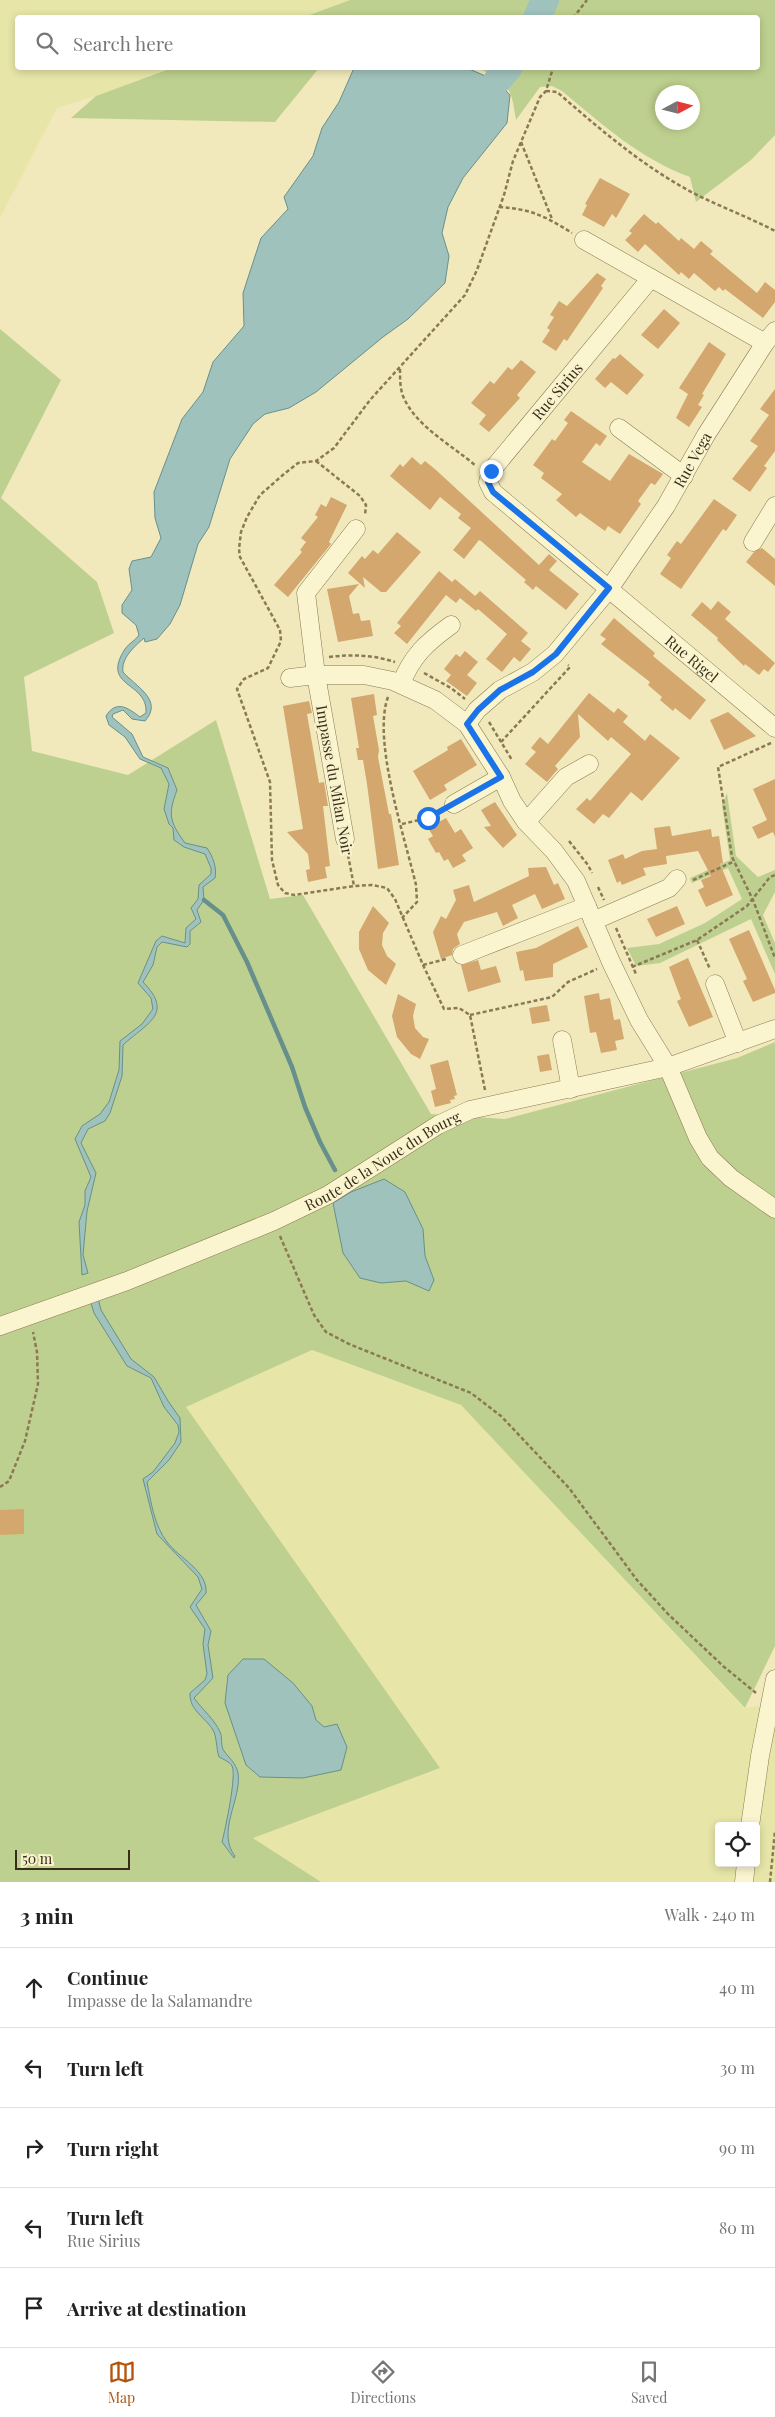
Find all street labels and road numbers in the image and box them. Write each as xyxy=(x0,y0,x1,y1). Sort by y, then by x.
street label: Rue Sirius xyxy=(527,358,587,424)
street label: Rue Vega xyxy=(668,428,716,491)
street label: Rue Rigel xyxy=(661,630,723,687)
street label: Impasse du Milan Noir xyxy=(312,703,358,857)
street label: Route de la Noue du Bourg xyxy=(301,1106,464,1215)

